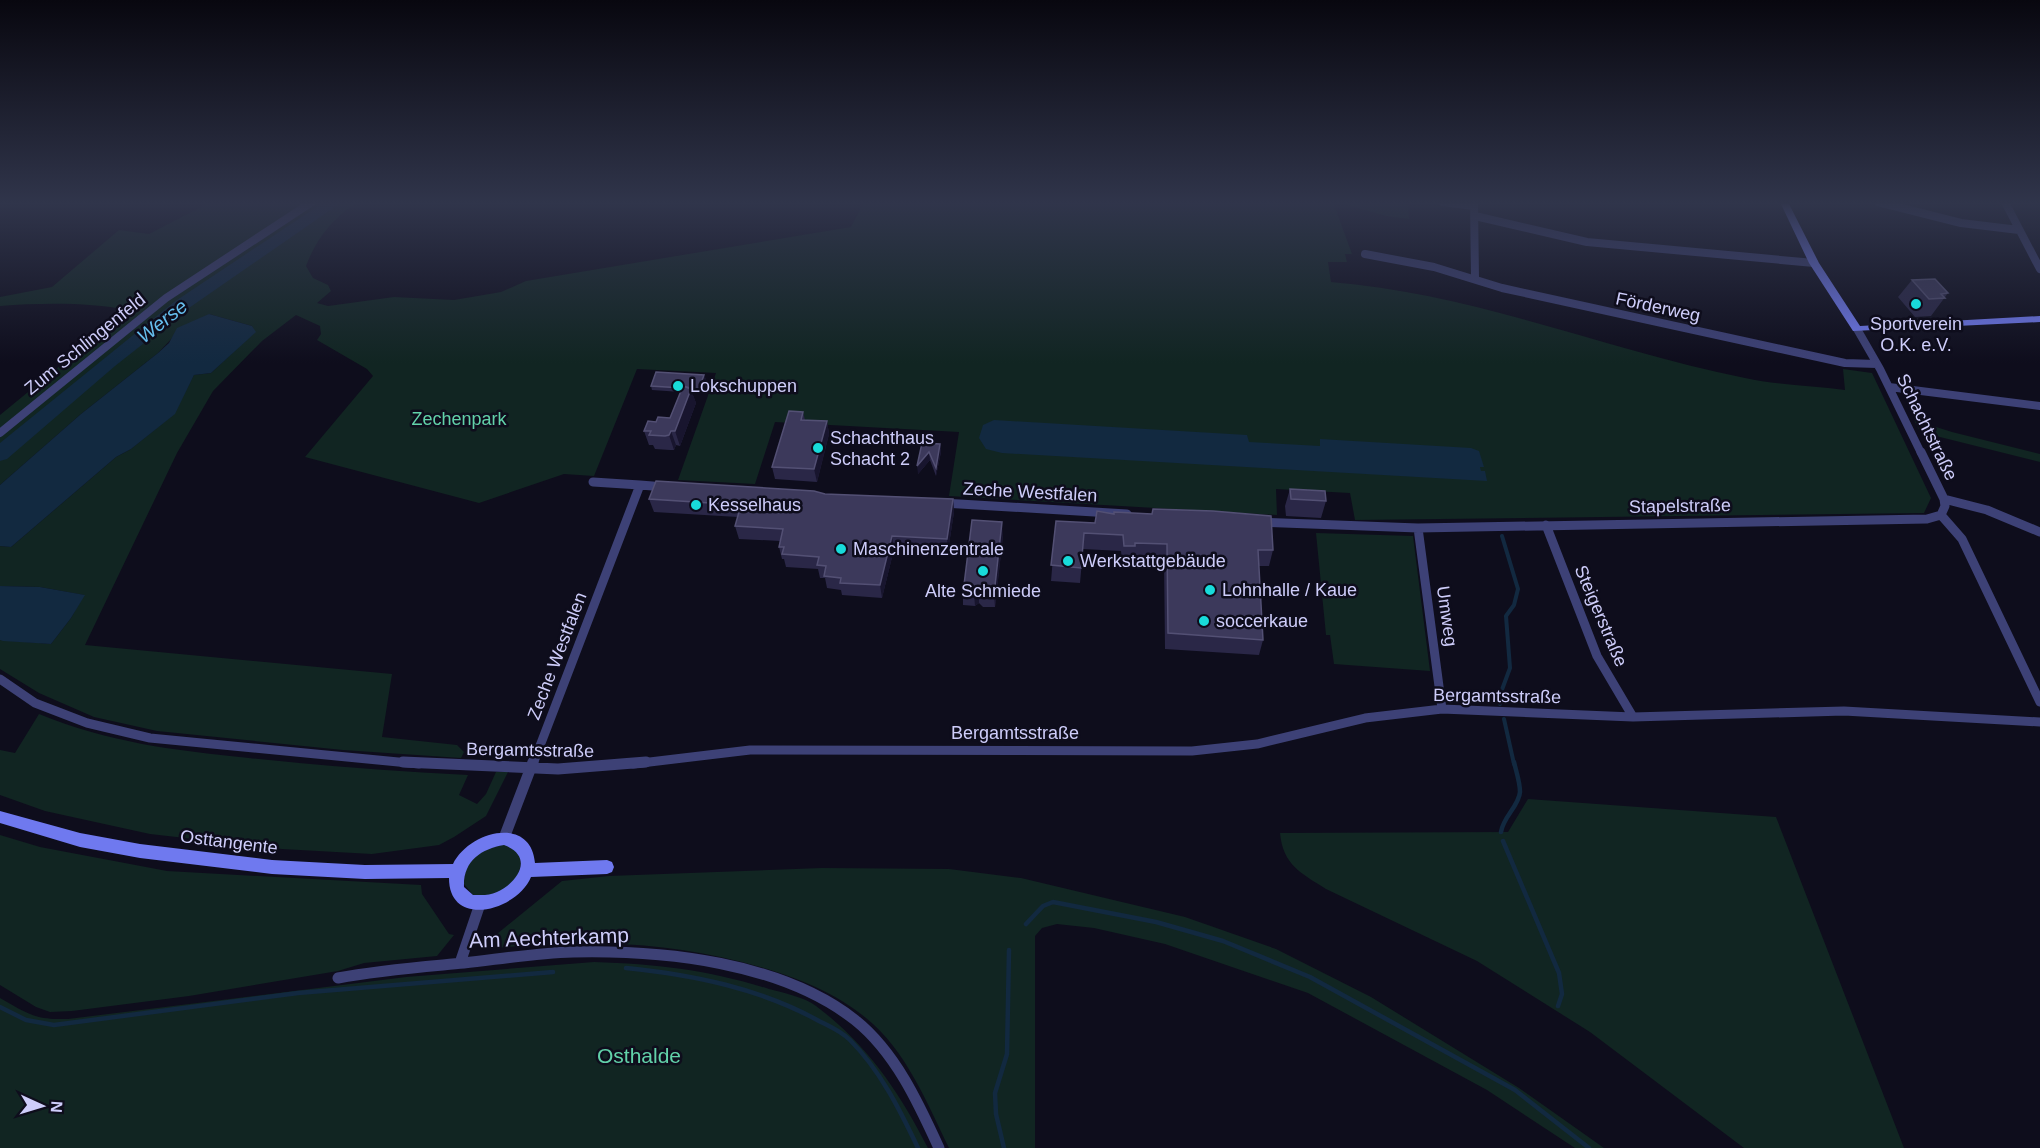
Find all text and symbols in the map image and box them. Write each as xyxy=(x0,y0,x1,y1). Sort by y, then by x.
street label: Förderweg xyxy=(1614,288,1702,326)
street label: Zum Schlingenfeld xyxy=(21,289,149,399)
water label: Werse xyxy=(133,295,191,347)
marker: Sportverein O.K. e.V. xyxy=(1909,297,1923,311)
place label: Sportverein O.K. e.V. xyxy=(1870,314,1962,355)
street label: Schachtstraße xyxy=(1893,370,1961,484)
place label: Lokschuppen xyxy=(690,376,797,396)
marker: Lokschuppen xyxy=(671,379,685,393)
park label: Zechenpark xyxy=(411,409,508,429)
place label: Schachthaus Schacht 2 xyxy=(830,428,934,469)
marker: Schachthaus Schacht 2 xyxy=(811,441,825,455)
street label: Zeche Westfalen xyxy=(962,478,1098,506)
place label: Kesselhaus xyxy=(708,495,801,515)
street label: Stapelstraße xyxy=(1629,495,1731,517)
marker: Kesselhaus xyxy=(689,498,703,512)
place label: Maschinenzentrale xyxy=(853,539,1004,559)
marker: Maschinenzentrale xyxy=(834,542,848,556)
place label: Werkstattgebäude xyxy=(1080,551,1226,571)
marker: Werkstattgebäude xyxy=(1061,554,1075,568)
street label: Steigerstraße xyxy=(1571,562,1631,670)
marker: Alte Schmiede xyxy=(976,564,990,578)
place label: Lohnhalle / Kaue xyxy=(1222,580,1357,600)
place label: Alte Schmiede xyxy=(925,581,1041,601)
marker: Lohnhalle / Kaue xyxy=(1203,583,1217,597)
street label: Umweg xyxy=(1433,584,1461,648)
street label: Zeche Westfalen xyxy=(524,590,590,722)
place label: soccerkaue xyxy=(1216,611,1308,631)
marker: soccerkaue xyxy=(1197,614,1211,628)
street label: Bergamtsstraße xyxy=(1433,685,1561,707)
street label: Bergamtsstraße xyxy=(951,723,1079,743)
street label: Bergamtsstraße xyxy=(466,739,594,761)
street label: Osttangente xyxy=(179,826,279,858)
street label: Am Aechterkamp xyxy=(469,923,629,952)
park label: Osthalde xyxy=(597,1044,681,1067)
north arrow xyxy=(12,1076,72,1136)
text: N xyxy=(48,1101,65,1113)

